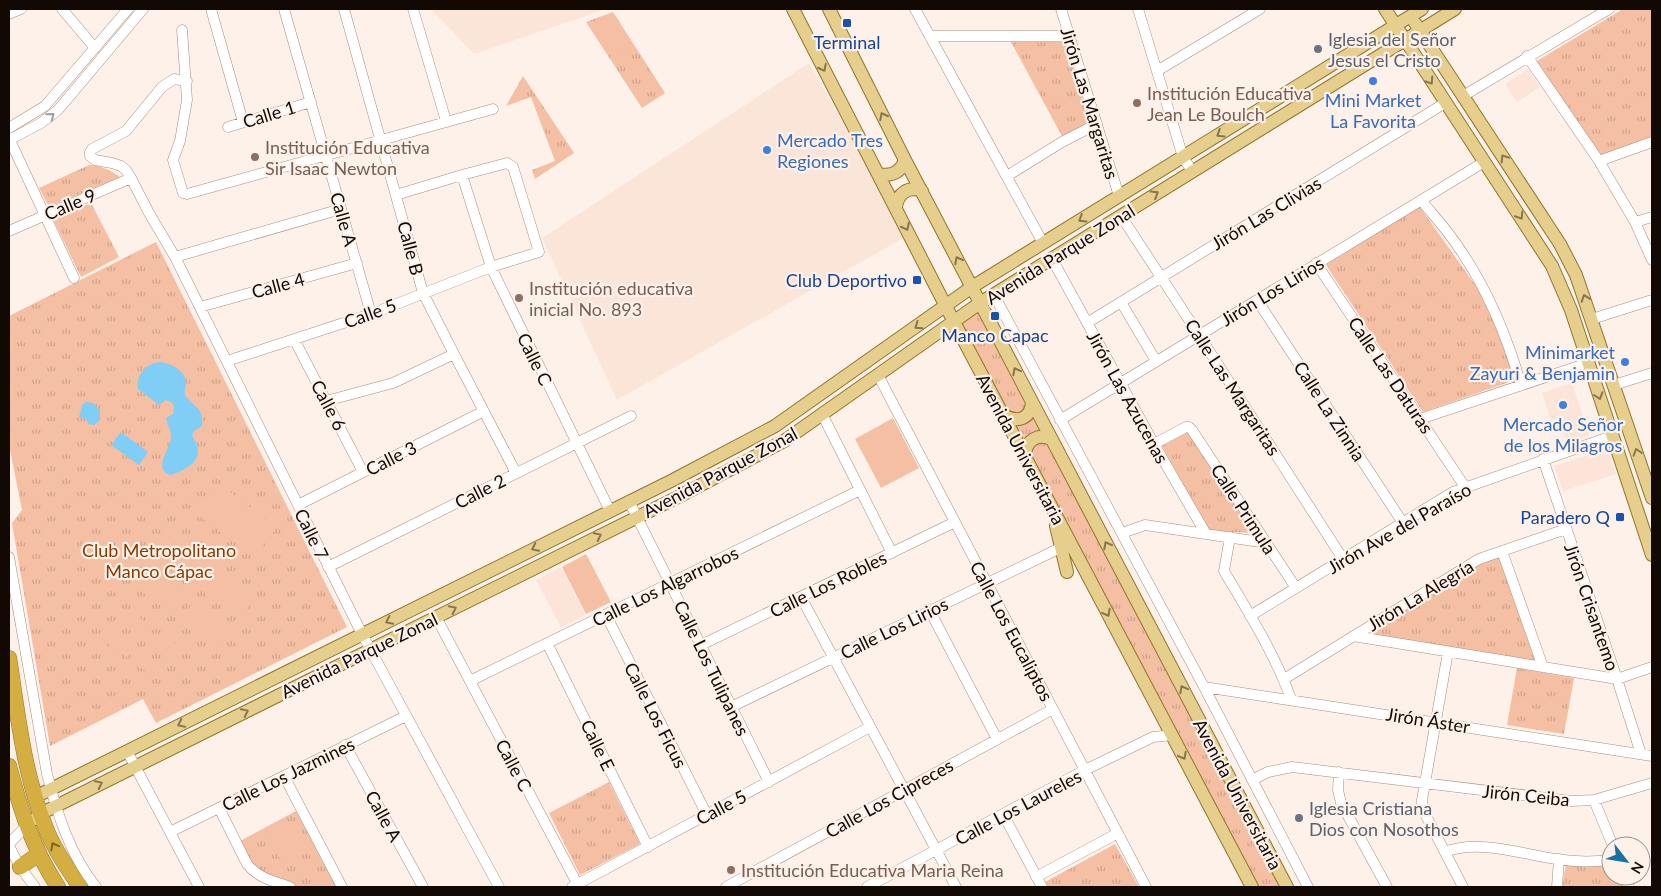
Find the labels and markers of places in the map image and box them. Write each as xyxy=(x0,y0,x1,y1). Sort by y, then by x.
marker: Terminal xyxy=(841,17,853,29)
place label: Iglesia del Señor Jesus el Cristo xyxy=(1328,28,1456,71)
place label: Terminal xyxy=(814,31,880,53)
marker: Iglesia del Señor Jesus el Cristo xyxy=(1312,43,1324,55)
marker: Mini Market La Favorita xyxy=(1367,75,1379,87)
place label: Institución Educativa Jean Le Boulch xyxy=(1147,82,1312,125)
place label: Mini Market La Favorita xyxy=(1325,89,1422,132)
marker: Institución Educativa Jean Le Boulch xyxy=(1131,97,1143,109)
place label: Mercado Tres Regiones xyxy=(777,129,883,172)
place label: Institución Educativa Sir Isaac Newton xyxy=(265,136,430,179)
marker: Mercado Tres Regiones xyxy=(761,144,773,156)
marker: Institución Educativa Sir Isaac Newton xyxy=(249,151,261,163)
place label: Club Deportivo xyxy=(786,269,907,291)
marker: Club Deportivo xyxy=(911,274,923,286)
place label: Institución educativa inicial No. 893 xyxy=(529,277,693,320)
marker: Institución educativa inicial No. 893 xyxy=(513,292,525,304)
marker: Manco Capac xyxy=(989,310,1001,322)
place label: Manco Capac xyxy=(941,324,1049,346)
place label: Minimarket Zayuri & Benjamin xyxy=(1470,341,1616,384)
marker: Minimarket Zayuri & Benjamin xyxy=(1619,356,1631,368)
marker: Mercado Señor de los Milagros xyxy=(1557,399,1569,411)
place label: Mercado Señor de los Milagros xyxy=(1503,413,1624,456)
place label: Paradero Q xyxy=(1520,506,1611,528)
marker: Paradero Q xyxy=(1614,511,1626,523)
place label: Iglesia Cristiana Dios con Nosothos xyxy=(1309,797,1459,840)
marker: Iglesia Cristiana Dios con Nosothos xyxy=(1293,812,1305,824)
place label: Institución Educativa Maria Reina xyxy=(741,859,1004,881)
marker: Institución Educativa Maria Reina xyxy=(725,864,737,876)

